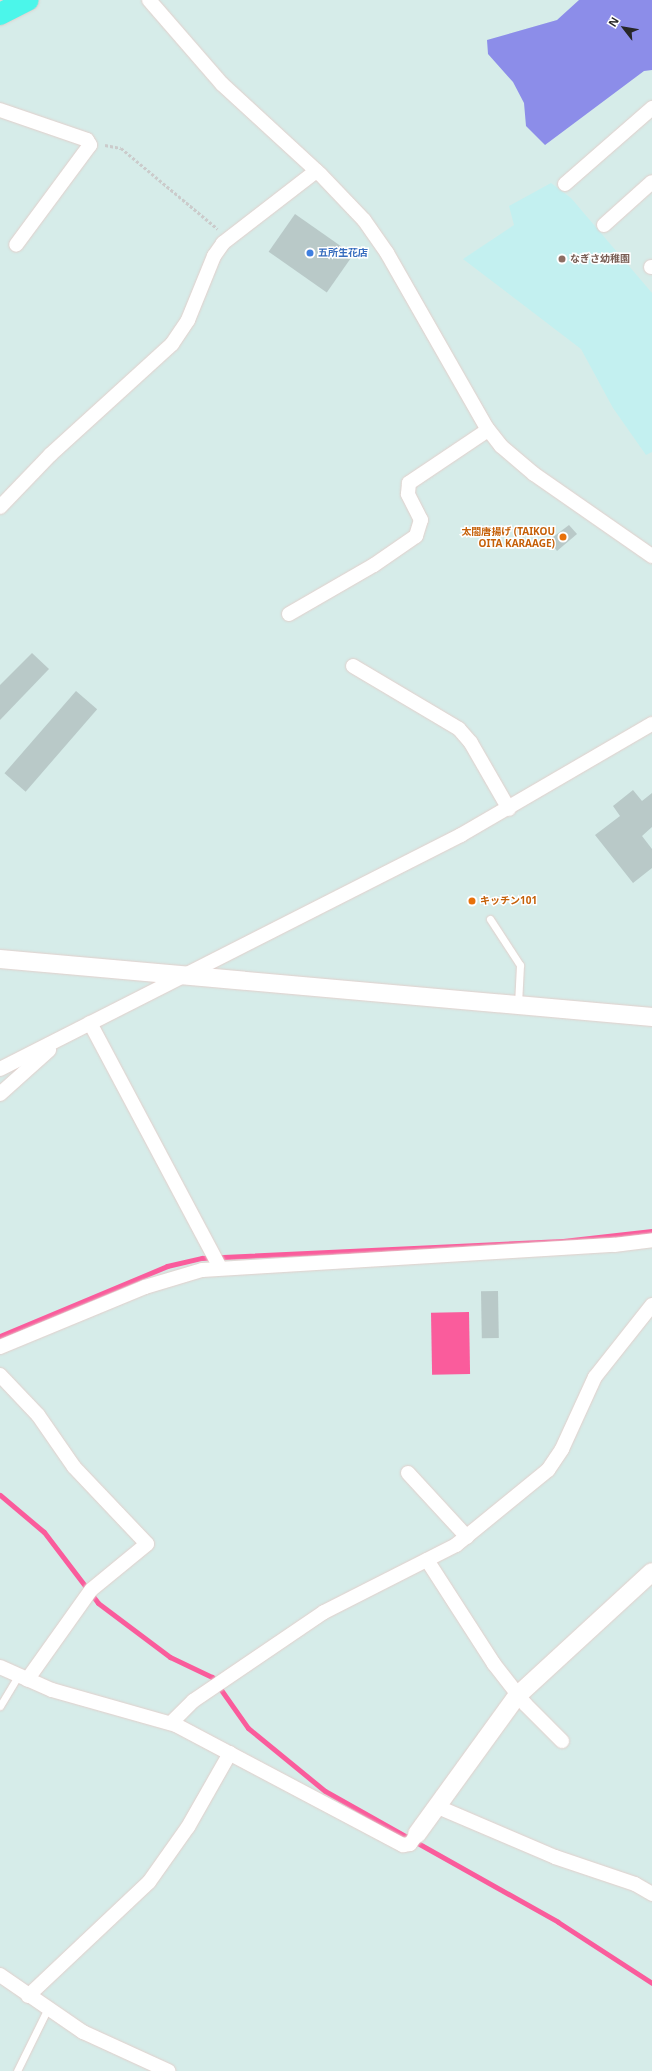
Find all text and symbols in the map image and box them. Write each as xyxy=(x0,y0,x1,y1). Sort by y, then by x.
north arrow xyxy=(604,8,644,48)
text: N xyxy=(605,14,622,29)
place label: 五所生花店 xyxy=(318,247,368,259)
marker: 五所生花店 xyxy=(305,248,315,258)
place label: なぎさ幼稚園 xyxy=(570,253,630,265)
marker: なぎさ幼稚園 xyxy=(557,254,567,264)
place label: 太閤唐揚げ (TAIKOU OITA KARAAGE) xyxy=(461,525,555,548)
marker: 太閤唐揚げ (TAIKOU OITA KARAAGE) xyxy=(558,532,568,542)
place label: キッチン101 xyxy=(480,895,537,907)
marker: キッチン101 xyxy=(467,896,477,906)

